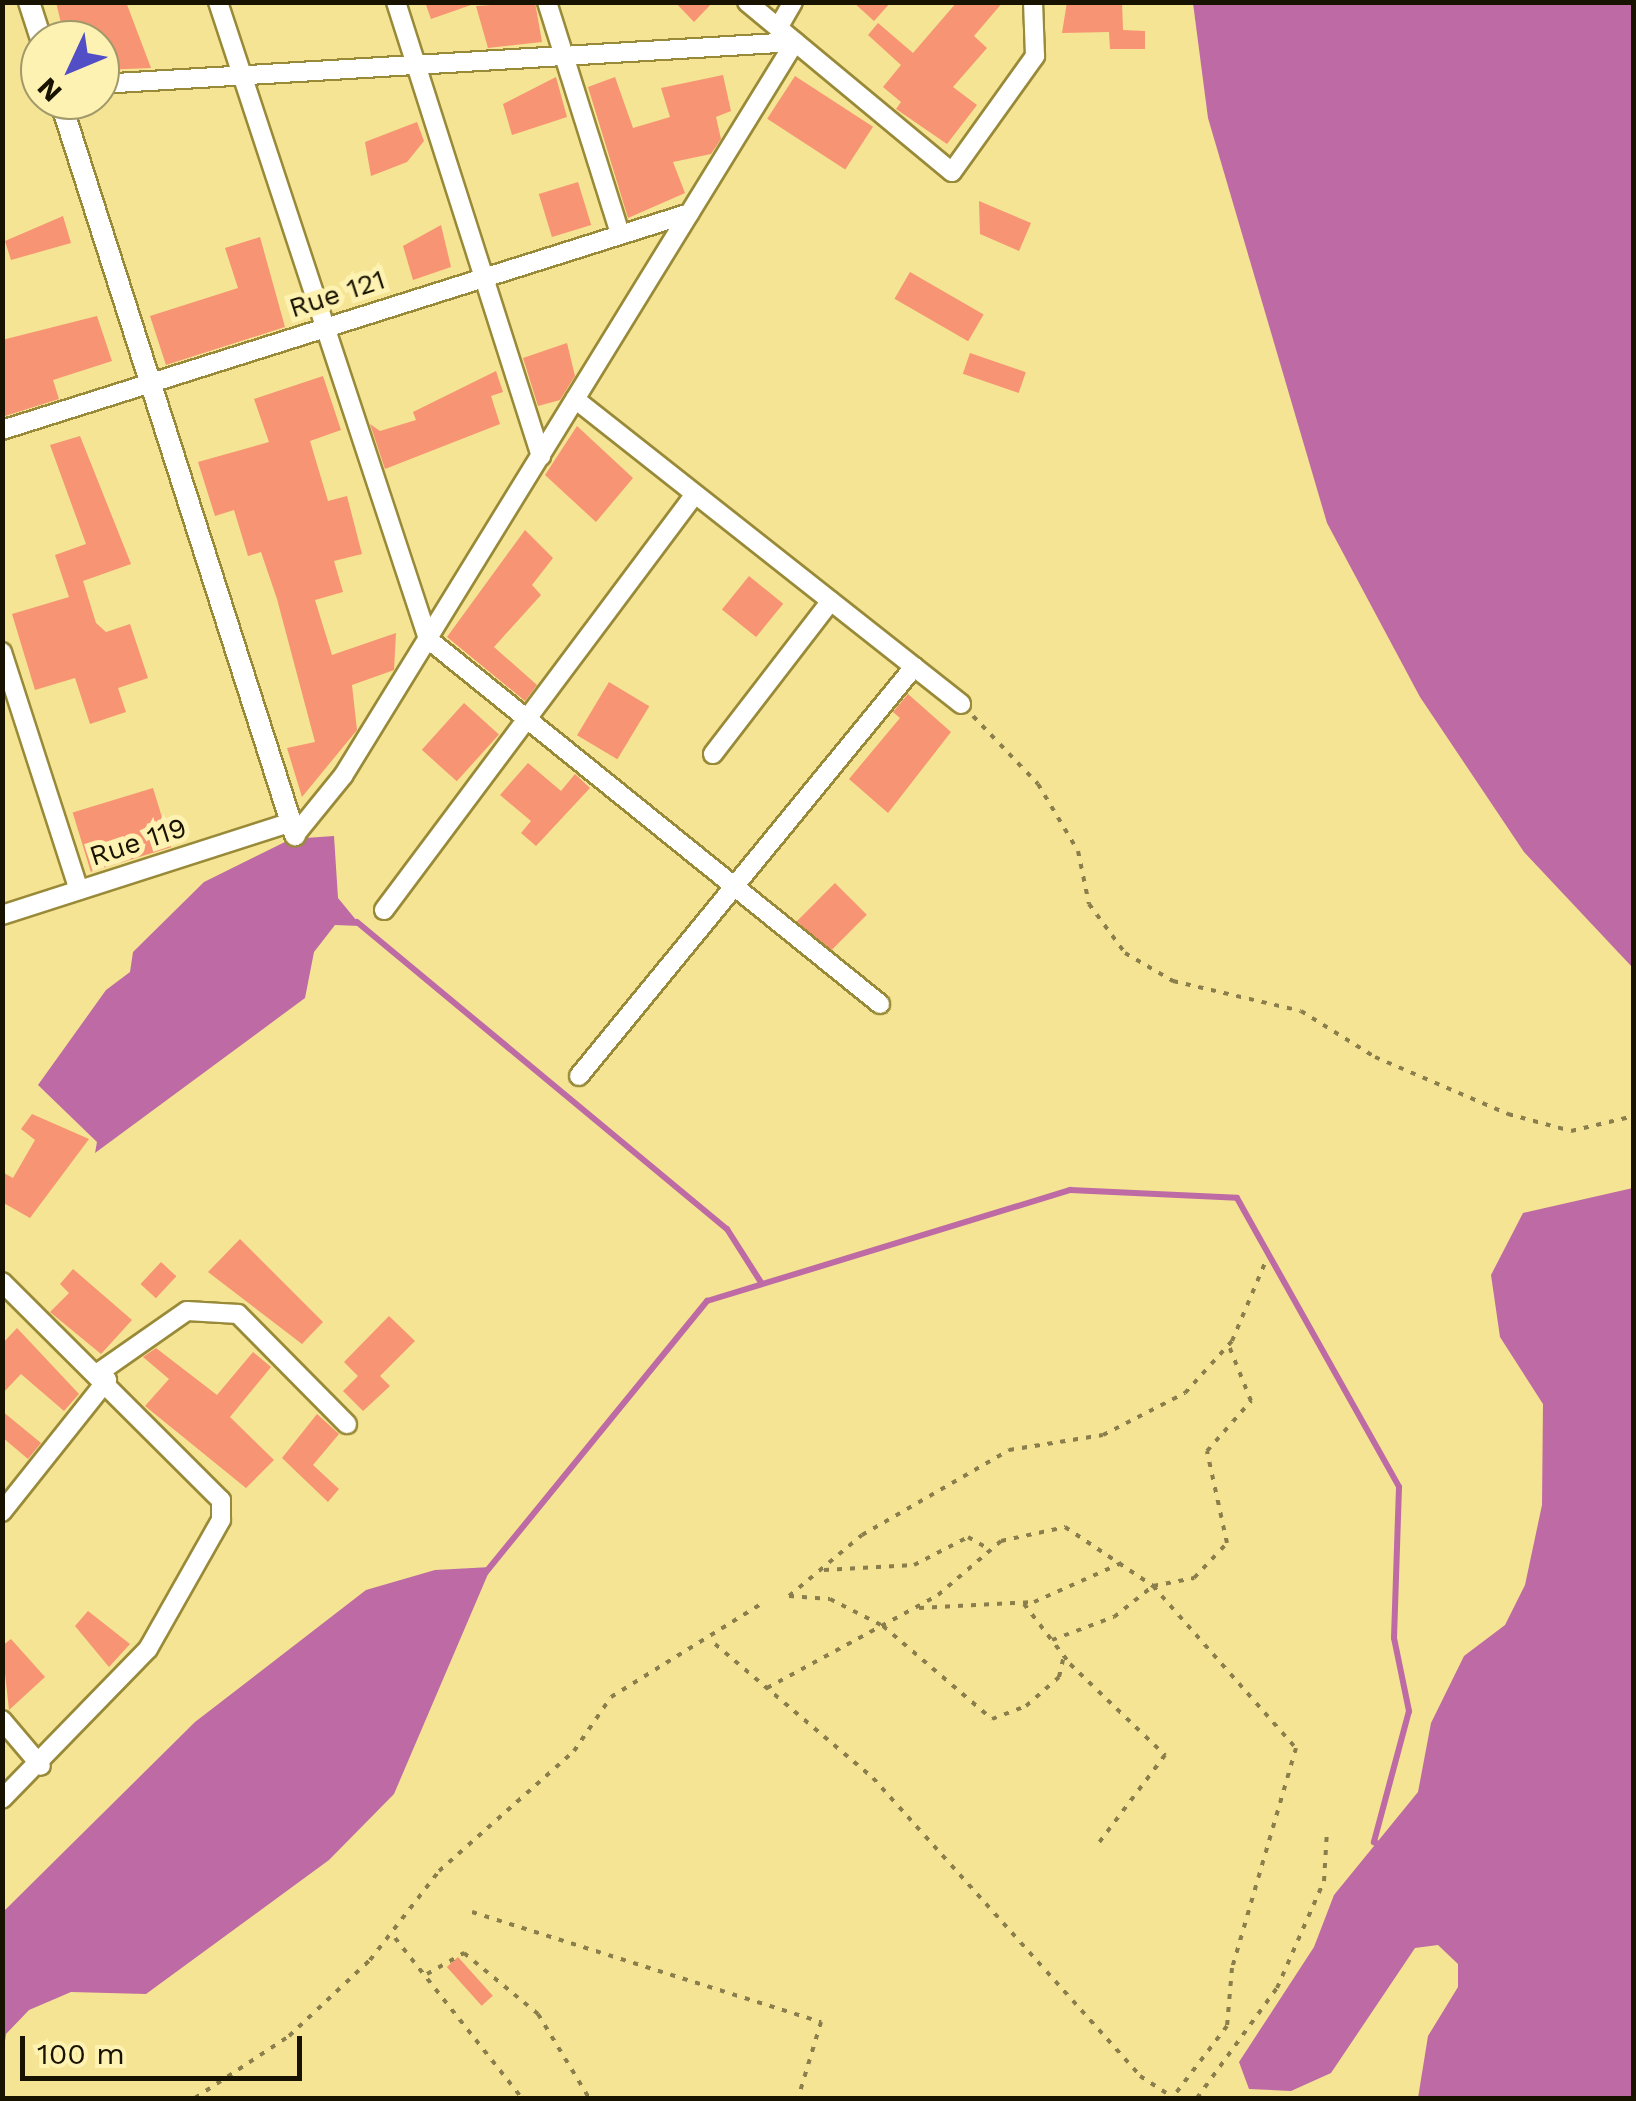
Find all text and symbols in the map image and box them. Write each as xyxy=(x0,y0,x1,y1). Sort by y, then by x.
north arrow xyxy=(20,20,120,120)
text: N xyxy=(30,71,69,109)
street label: Rue 121 xyxy=(285,263,389,325)
street label: Rue 119 xyxy=(85,811,191,873)
scale bar xyxy=(25,2016,308,2078)
text: 100 m xyxy=(37,2036,125,2071)

